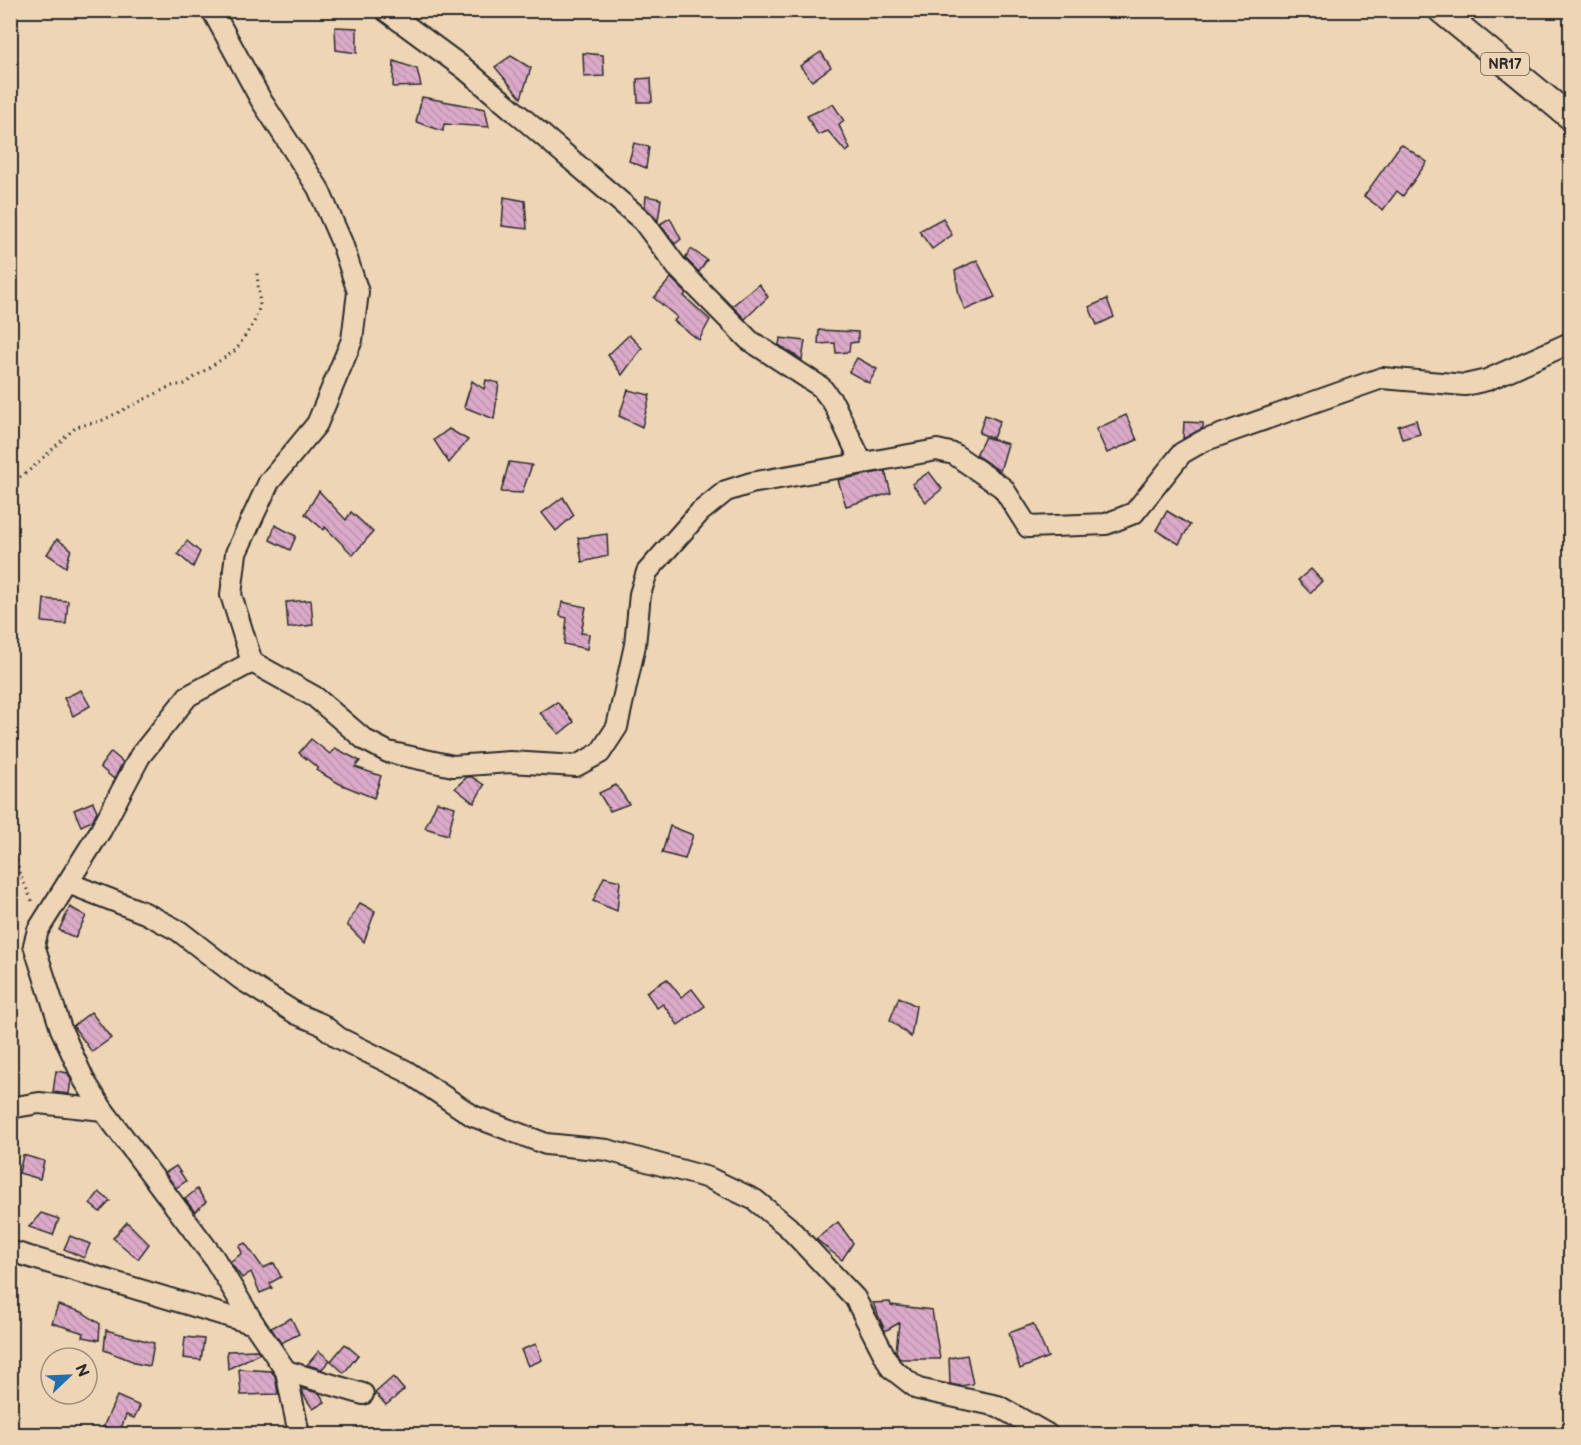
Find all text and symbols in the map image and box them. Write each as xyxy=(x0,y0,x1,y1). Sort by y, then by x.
road number: NR17 xyxy=(1481,53,1529,75)
north arrow xyxy=(39,1346,99,1406)
text: N xyxy=(70,1361,93,1380)

